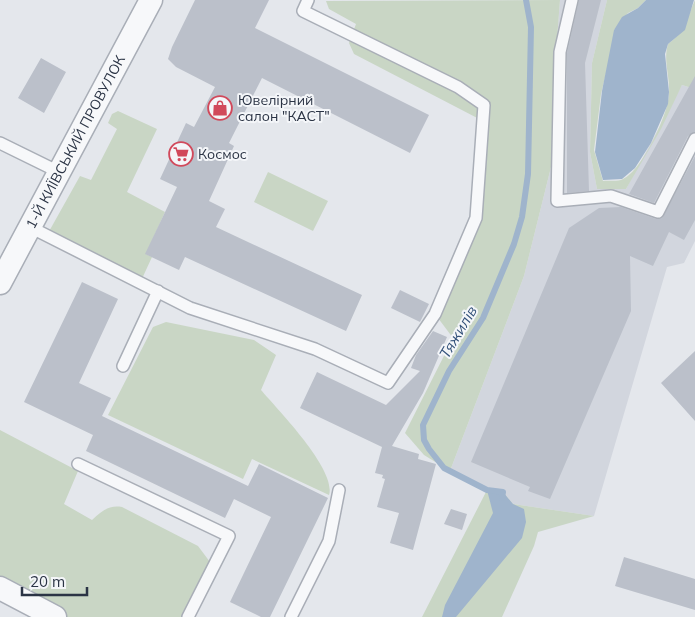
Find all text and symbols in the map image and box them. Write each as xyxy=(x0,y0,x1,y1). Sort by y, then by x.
street label: 1-Й КИЇВСЬКИЙ ПРОВУЛОК xyxy=(22,51,129,232)
place label: Ювелірний салон "КАСТ" xyxy=(238,91,330,125)
shop icon: Ювелірний салон "КАСТ" xyxy=(207,95,233,121)
supermarket icon: Космос xyxy=(168,141,194,167)
place label: Космос xyxy=(198,145,247,163)
water label: Тяжилів xyxy=(435,302,481,362)
scale bar xyxy=(22,564,88,596)
text: 20 m xyxy=(30,572,65,591)

